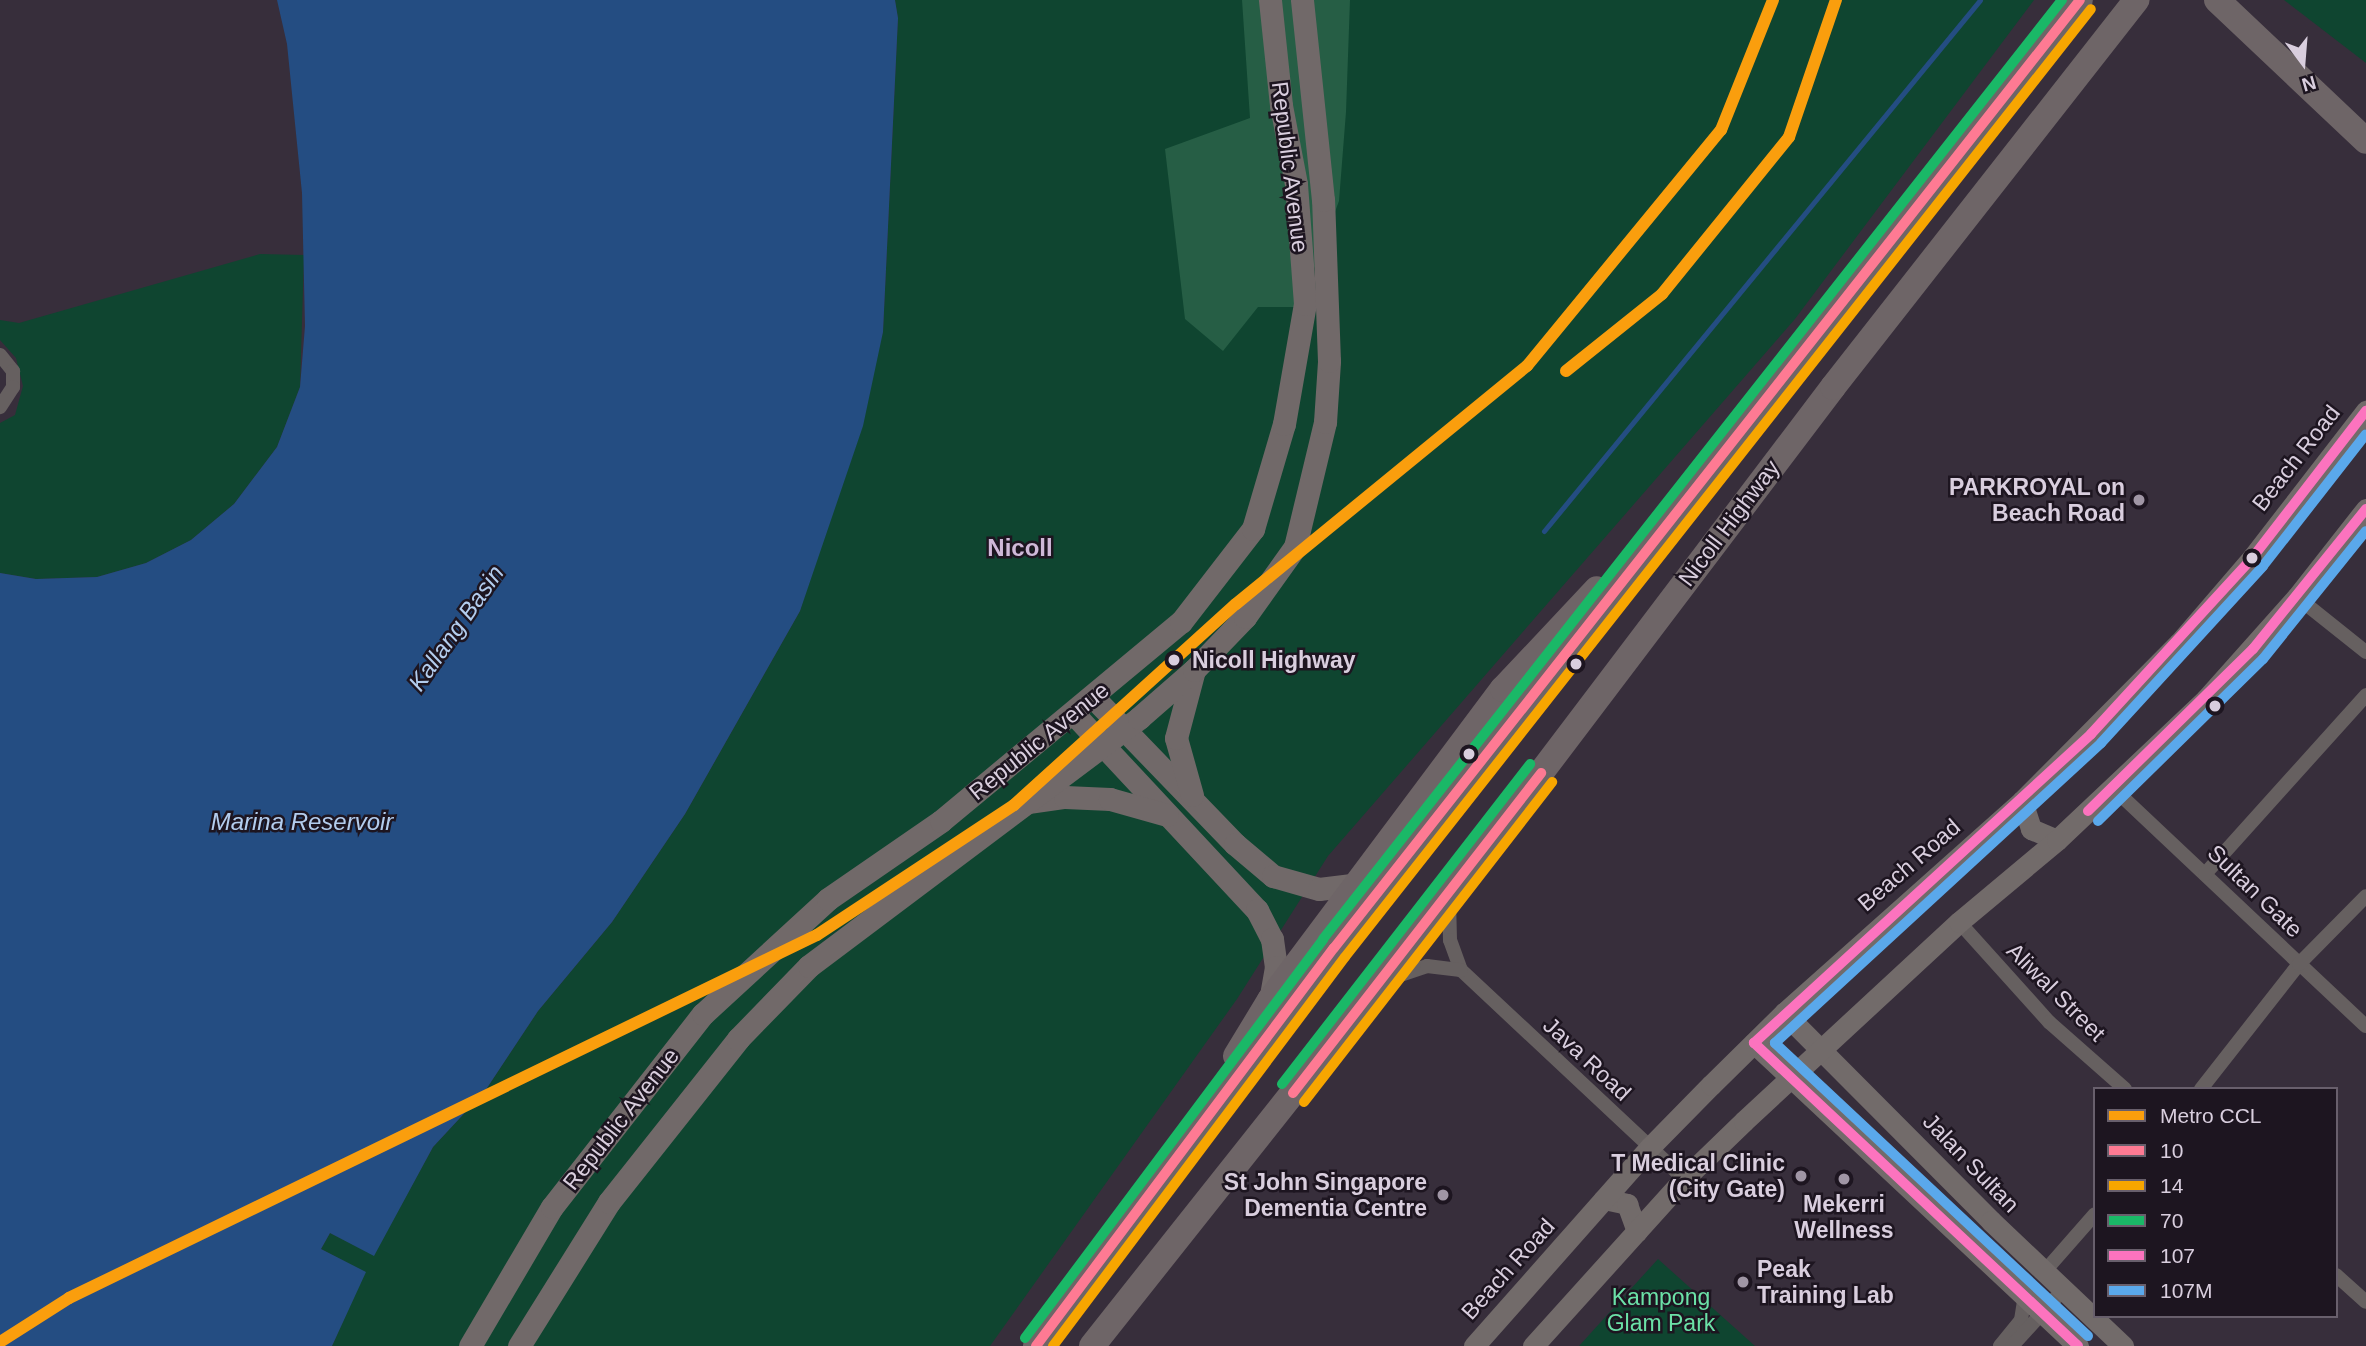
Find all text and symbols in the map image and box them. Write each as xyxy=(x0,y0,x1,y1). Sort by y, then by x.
north arrow xyxy=(2268,28,2338,98)
text: N xyxy=(2299,72,2318,96)
street label: Republic Avenue xyxy=(1266,79,1314,255)
street label: Beach Road xyxy=(2246,400,2346,516)
street label: Nicoll Highway xyxy=(1673,454,1785,592)
place label: PARKROYAL on Beach Road xyxy=(1949,473,2125,527)
marker: PARKROYAL on Beach Road xyxy=(2131,492,2147,508)
district label: Nicoll xyxy=(987,534,1053,562)
unlabelled marker xyxy=(2245,551,2259,565)
water label: Kallang Basin xyxy=(402,560,510,696)
place label: Nicoll Highway xyxy=(1192,646,1356,674)
marker: Nicoll Highway xyxy=(1162,648,1186,672)
unlabelled marker xyxy=(1569,657,1583,671)
street label: Republic Avenue xyxy=(963,676,1115,806)
unlabelled marker xyxy=(2208,699,2222,713)
unlabelled marker xyxy=(1462,747,1476,761)
water label: Marina Reservoir xyxy=(211,808,393,836)
street label: Beach Road xyxy=(1852,813,1966,917)
street label: Sultan Gate xyxy=(2202,839,2308,943)
street label: Aliwal Street xyxy=(2001,937,2111,1047)
street label: Java Road xyxy=(1537,1011,1637,1107)
street label: Republic Avenue xyxy=(557,1042,685,1196)
legend xyxy=(2093,1087,2338,1318)
text: Metro CCL xyxy=(2160,1104,2262,1127)
street label: Jalan Sultan xyxy=(1917,1108,2025,1218)
text: 10 xyxy=(2160,1139,2183,1162)
place label: T Medical Clinic (City Gate) xyxy=(1611,1149,1785,1203)
marker: T Medical Clinic (City Gate) xyxy=(1791,1166,1811,1186)
place label: St John Singapore Dementia Centre xyxy=(1224,1168,1427,1222)
marker: Mekerri Wellness xyxy=(1836,1171,1852,1187)
text: 14 xyxy=(2160,1174,2183,1197)
marker: St John Singapore Dementia Centre xyxy=(1433,1185,1453,1205)
place label: Mekerri Wellness xyxy=(1794,1190,1894,1244)
text: 70 xyxy=(2160,1209,2183,1232)
street label: Beach Road xyxy=(1455,1213,1561,1325)
text: 107 xyxy=(2160,1244,2195,1267)
place label: Peak Training Lab xyxy=(1757,1255,1894,1309)
marker: Peak Training Lab xyxy=(1735,1274,1751,1290)
text: 107M xyxy=(2160,1279,2213,1302)
park label: Kampong Glam Park xyxy=(1607,1283,1715,1337)

